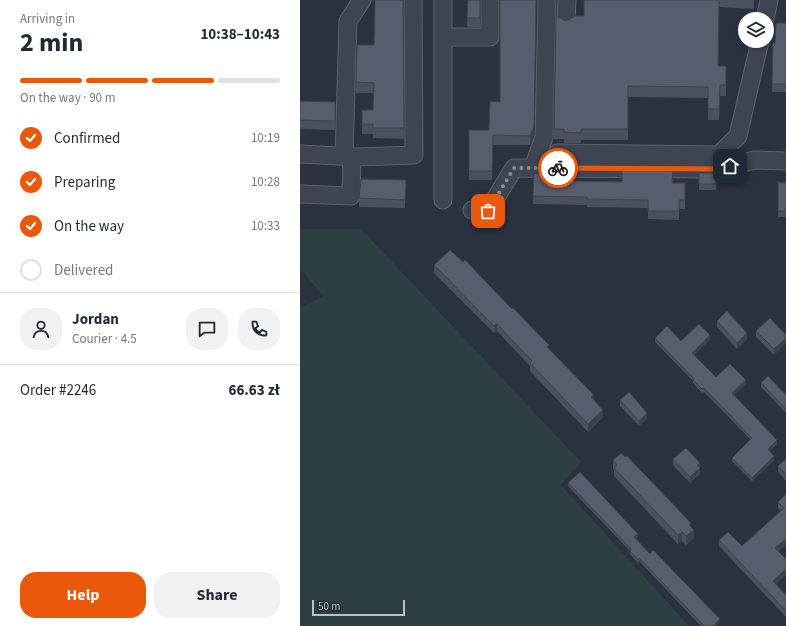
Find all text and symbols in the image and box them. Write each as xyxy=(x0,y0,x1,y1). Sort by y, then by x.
text: Arriving in xyxy=(20,10,75,28)
map controls xyxy=(738,12,774,48)
button: layers xyxy=(738,12,774,48)
text: 2 min xyxy=(20,24,83,61)
text: 10:38–10:43 xyxy=(200,24,280,45)
text: On the way · 90 m xyxy=(20,89,115,107)
icon: check xyxy=(20,127,42,149)
text: Confirmed xyxy=(54,128,120,149)
text: 10:19 xyxy=(251,129,280,147)
courier xyxy=(538,148,578,188)
pin xyxy=(713,149,747,183)
icon: home xyxy=(719,155,741,177)
icon: bike xyxy=(547,157,569,179)
icon: check xyxy=(20,171,42,193)
text: Preparing xyxy=(54,172,115,193)
text: 10:28 xyxy=(251,173,280,191)
pin xyxy=(471,194,505,228)
icon: bag xyxy=(477,200,499,222)
icon: check xyxy=(20,215,42,237)
text: On the way xyxy=(54,216,124,237)
text: 10:33 xyxy=(251,217,280,235)
text: Delivered xyxy=(54,260,113,281)
button: person xyxy=(20,308,62,350)
button: chat xyxy=(186,308,228,350)
button: phone xyxy=(238,308,280,350)
text: Jordan xyxy=(72,309,119,330)
text: Courier · 4.5 xyxy=(72,330,137,348)
text: Order #2246 xyxy=(20,380,96,401)
text: 66.63 zł xyxy=(229,380,280,401)
button: Help xyxy=(20,572,146,618)
button: Share xyxy=(154,572,280,618)
scale bar xyxy=(312,598,405,617)
text: 50 m xyxy=(318,599,340,614)

